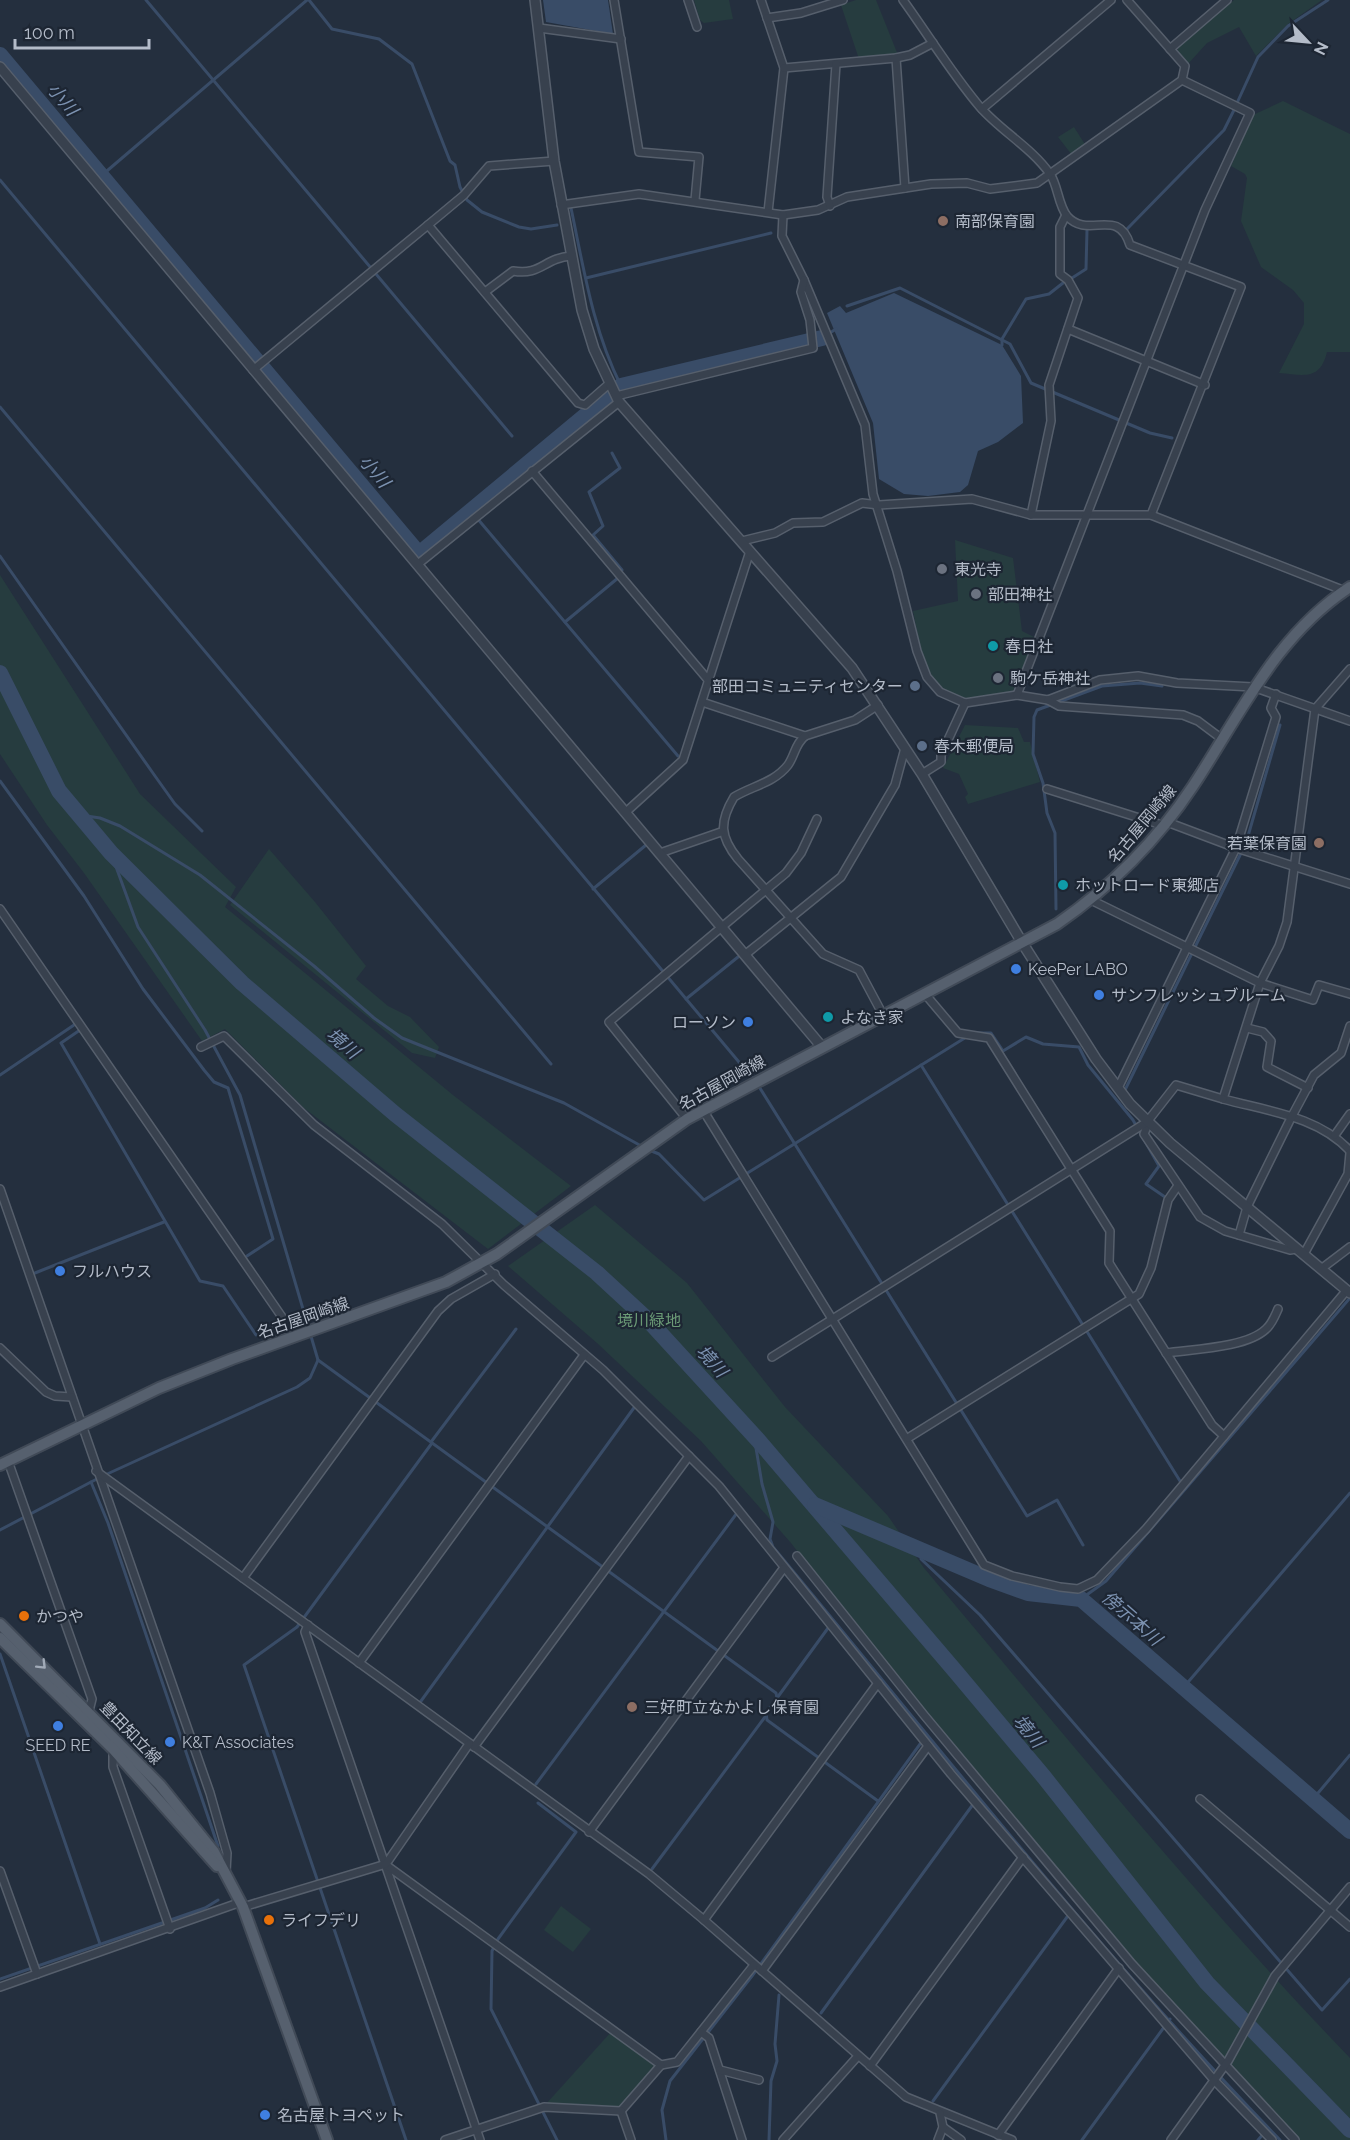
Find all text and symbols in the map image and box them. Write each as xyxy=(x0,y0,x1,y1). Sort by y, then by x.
scale bar xyxy=(15,12,148,50)
north arrow xyxy=(1278,12,1338,72)
text: 100 m xyxy=(24,22,75,43)
text: N xyxy=(1310,39,1332,58)
water label: 小川 xyxy=(43,78,84,121)
place label: 南部保育園 xyxy=(955,212,1035,231)
marker: 南部保育園 xyxy=(936,214,950,228)
water label: 小川 xyxy=(355,450,396,493)
place label: 東光寺 xyxy=(954,560,1002,579)
marker: 東光寺 xyxy=(935,562,949,576)
place label: 部田神社 xyxy=(988,585,1052,604)
marker: 部田神社 xyxy=(969,587,983,601)
place label: 春日社 xyxy=(1005,637,1053,656)
marker: 春日社 xyxy=(986,639,1000,653)
place label: 駒ケ岳神社 xyxy=(1010,669,1090,688)
marker: 駒ケ岳神社 xyxy=(991,671,1005,685)
place label: 部田コミュニティセンター xyxy=(712,677,903,696)
marker: 部田コミュニティセンター xyxy=(908,679,922,693)
place label: 春木郵便局 xyxy=(934,737,1014,756)
marker: 春木郵便局 xyxy=(915,739,929,753)
street label: 名古屋岡崎線 xyxy=(1104,781,1180,867)
place label: 若葉保育園 xyxy=(1227,834,1307,853)
marker: 若葉保育園 xyxy=(1312,836,1326,850)
place label: ホットロード東郷店 xyxy=(1075,876,1219,895)
marker: ホットロード東郷店 xyxy=(1056,878,1070,892)
place label: KeePer LABO xyxy=(1028,960,1128,979)
marker: KeePer LABO xyxy=(1009,962,1023,976)
place label: サンフレッシュブルーム xyxy=(1111,986,1286,1005)
marker: サンフレッシュブルーム xyxy=(1092,988,1106,1002)
place label: よなき家 xyxy=(840,1008,904,1027)
marker: よなき家 xyxy=(821,1010,835,1024)
place label: ローソン xyxy=(672,1013,736,1032)
marker: ローソン xyxy=(741,1015,755,1029)
water label: 境川 xyxy=(322,1023,365,1064)
street label: 名古屋岡崎線 xyxy=(675,1051,769,1115)
place label: フルハウス xyxy=(72,1262,152,1281)
marker: フルハウス xyxy=(53,1264,67,1278)
street label: 名古屋岡崎線 xyxy=(255,1293,351,1343)
park label: 境川緑地 xyxy=(617,1311,681,1330)
water label: 境川 xyxy=(692,1341,733,1383)
water label: 傍示本川 xyxy=(1098,1586,1168,1651)
place label: かつや xyxy=(36,1607,84,1626)
marker: かつや xyxy=(17,1609,31,1623)
one-way arrow xyxy=(34,1657,45,1668)
street label: 豊田知立線 xyxy=(96,1698,166,1768)
place label: 三好町立なかよし保育園 xyxy=(644,1698,819,1717)
marker: 三好町立なかよし保育園 xyxy=(625,1700,639,1714)
water label: 境川 xyxy=(1010,1710,1050,1753)
marker: SEED RE xyxy=(51,1719,65,1733)
place label: K&T Associates xyxy=(182,1733,294,1752)
marker: K&T Associates xyxy=(163,1735,177,1749)
place label: SEED RE xyxy=(26,1736,91,1755)
place label: ライフデリ xyxy=(281,1911,361,1930)
marker: ライフデリ xyxy=(262,1913,276,1927)
place label: 名古屋トヨペット xyxy=(277,2106,405,2125)
marker: 名古屋トヨペット xyxy=(258,2108,272,2122)

